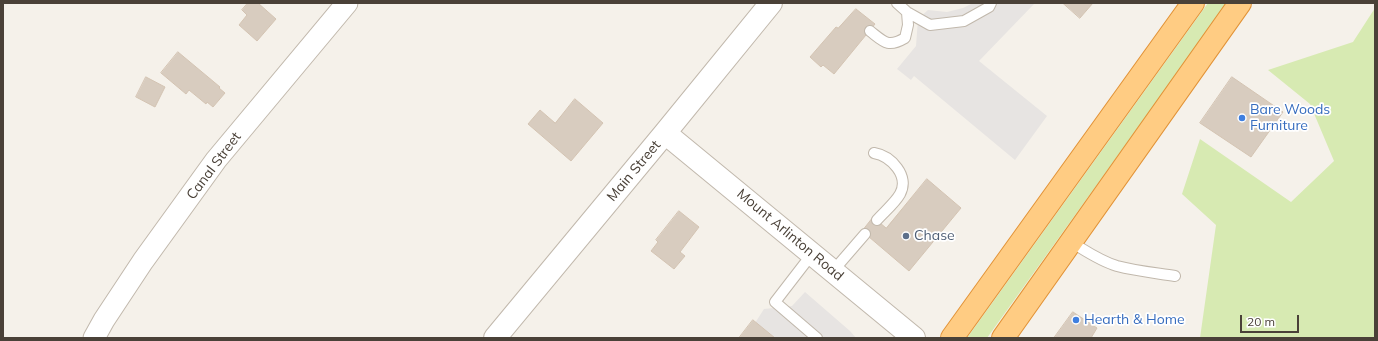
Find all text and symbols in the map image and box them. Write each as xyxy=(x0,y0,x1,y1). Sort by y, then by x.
place label: Bare Woods Furniture xyxy=(1250,102,1330,134)
marker: Bare Woods Furniture xyxy=(1237,113,1247,123)
street label: Canal Street xyxy=(183,129,245,203)
street label: Main Street xyxy=(604,137,664,205)
street label: Mount Arlinton Road xyxy=(733,185,847,285)
place label: Chase xyxy=(914,228,955,244)
marker: Chase xyxy=(901,231,911,241)
scale bar xyxy=(1242,307,1301,333)
place label: Hearth & Home xyxy=(1084,312,1185,328)
text: 20 m xyxy=(1247,314,1275,329)
marker: Hearth & Home xyxy=(1071,315,1081,325)

